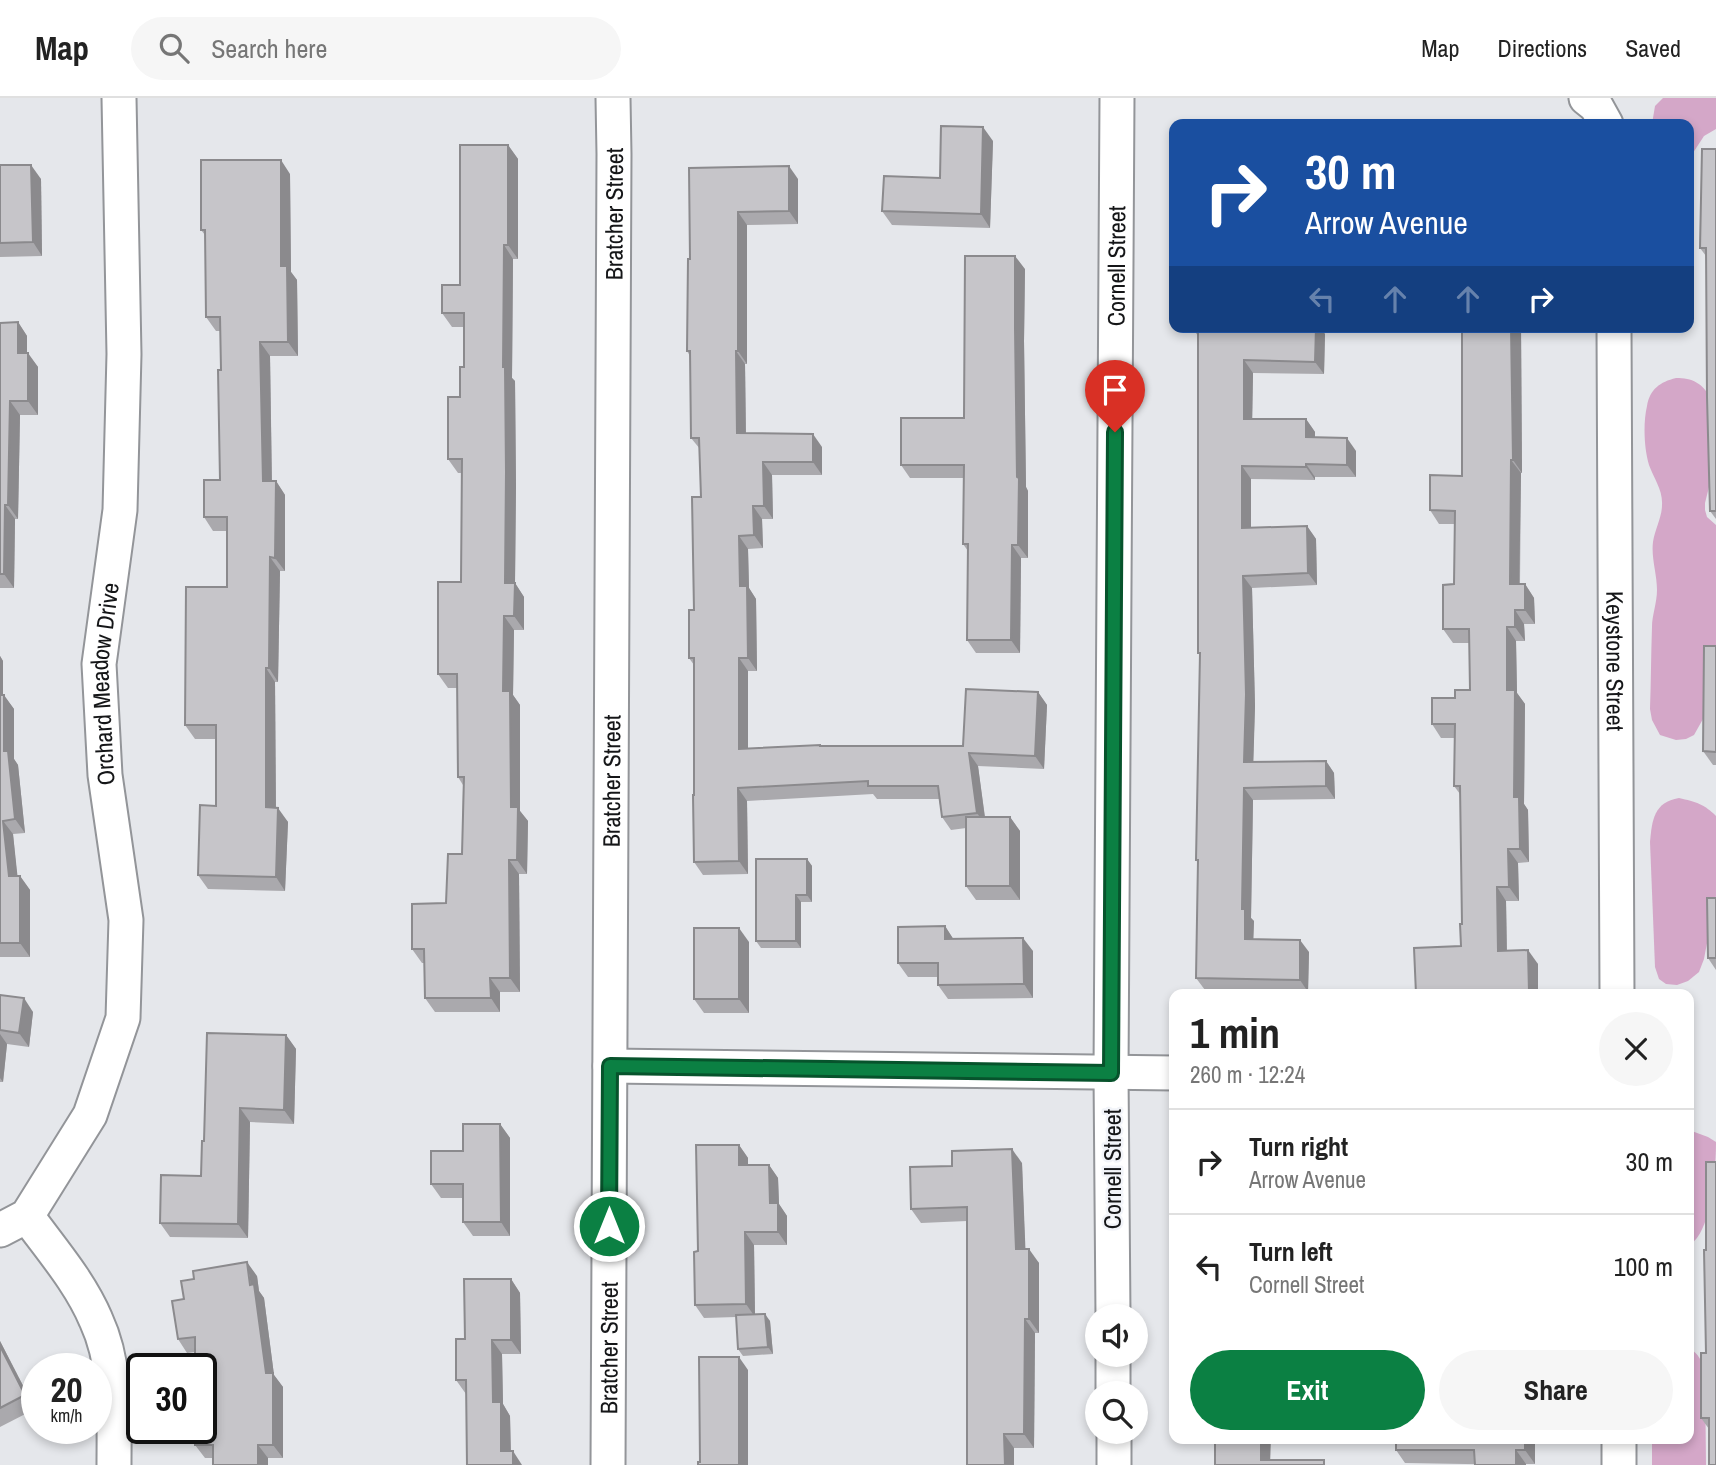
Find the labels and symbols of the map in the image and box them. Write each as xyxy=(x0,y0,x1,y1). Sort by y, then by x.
street label: Bratcher Street xyxy=(597,147,630,280)
street label: Cornell Street xyxy=(1100,205,1132,326)
pin xyxy=(1085,360,1145,432)
street label: Orchard Meadow Drive xyxy=(83,580,126,787)
street label: Keystone Street xyxy=(1599,591,1632,732)
street label: Bratcher Street xyxy=(595,714,627,847)
street label: Cornell Street xyxy=(1096,1108,1128,1229)
position arrow xyxy=(572,1189,646,1263)
street label: Bratcher Street xyxy=(592,1281,625,1414)
speed limit sign: 30 xyxy=(126,1353,217,1444)

